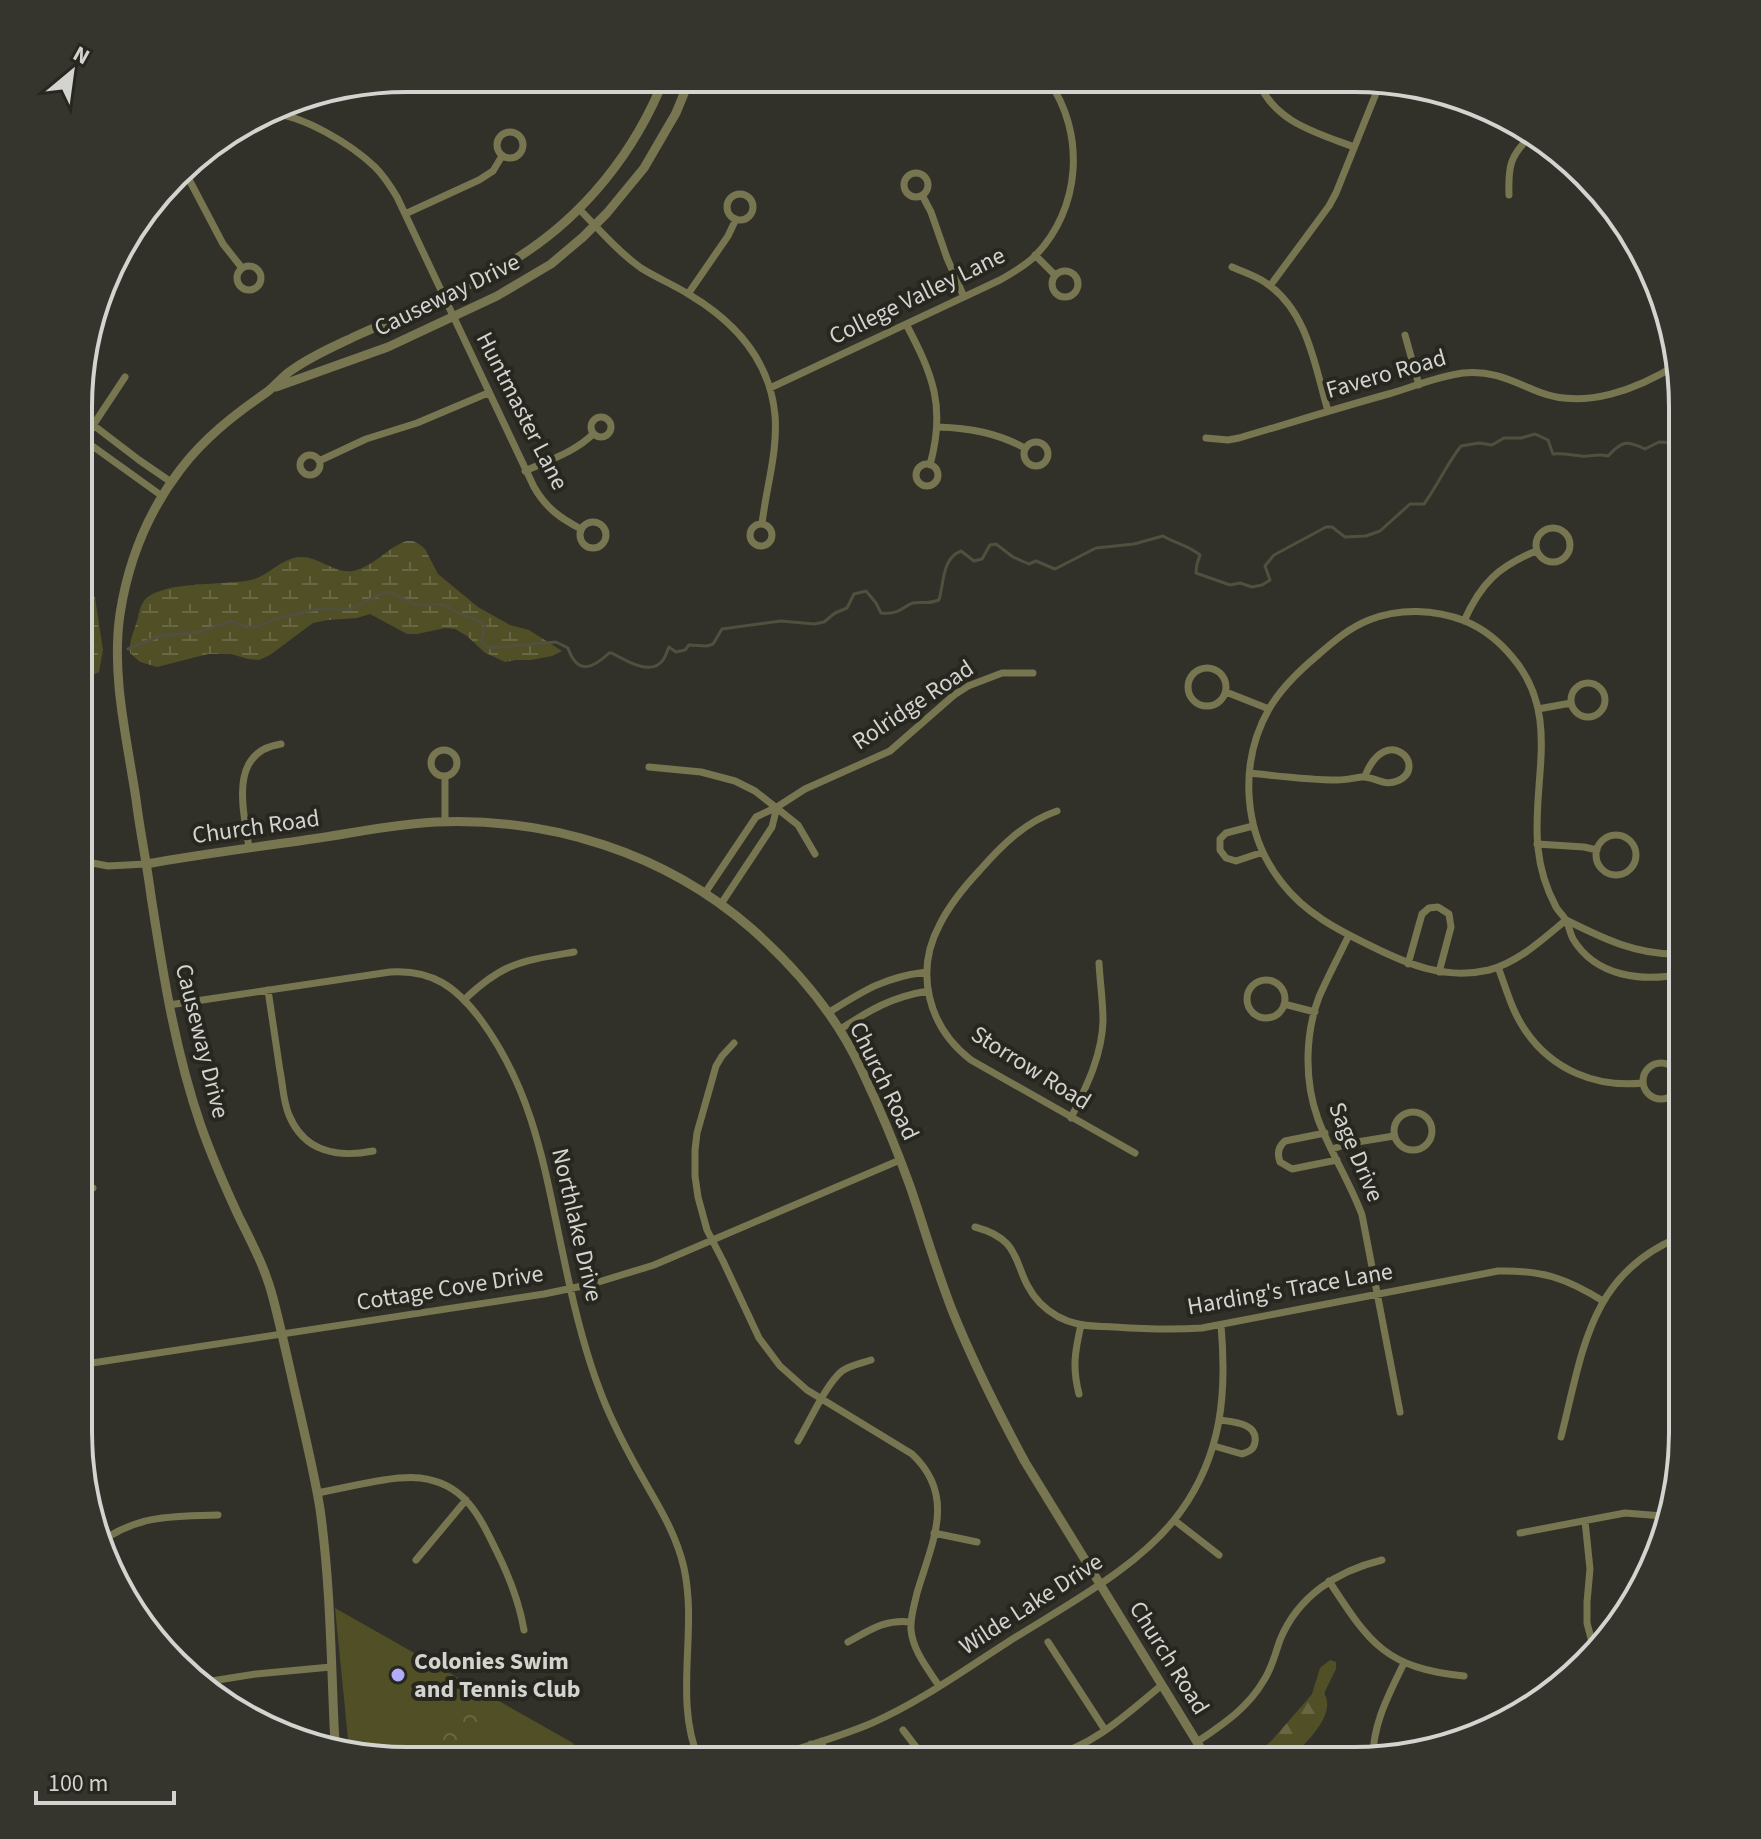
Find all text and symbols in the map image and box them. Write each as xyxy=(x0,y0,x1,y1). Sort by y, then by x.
north arrow xyxy=(32,32,112,112)
text: N xyxy=(67,38,95,73)
street label: College Valley Lane xyxy=(823,238,1011,354)
street label: Causeway Drive xyxy=(368,245,526,345)
street label: Huntmaster Lane xyxy=(467,326,577,496)
street label: Favero Road xyxy=(1322,340,1450,408)
street label: Rolridge Road xyxy=(845,651,981,759)
street label: Church Road xyxy=(190,801,322,853)
street label: Causeway Drive xyxy=(166,960,238,1122)
street label: Church Road xyxy=(840,1016,928,1146)
street label: Storrow Road xyxy=(964,1017,1098,1119)
street label: Sage Drive xyxy=(1319,1097,1393,1207)
street label: Northlake Drive xyxy=(542,1145,612,1305)
street label: Harding's Trace Lane xyxy=(1184,1254,1396,1324)
street label: Cottage Cove Drive xyxy=(354,1256,546,1320)
street label: Wilde Lake Drive xyxy=(952,1544,1110,1664)
street label: Church Road xyxy=(1120,1594,1218,1722)
place label: Colonies Swim and Tennis Club xyxy=(414,1644,581,1707)
marker: Colonies Swim and Tennis Club xyxy=(389,1666,407,1684)
scale bar xyxy=(36,1755,174,1805)
text: 100 m xyxy=(48,1766,108,1801)

